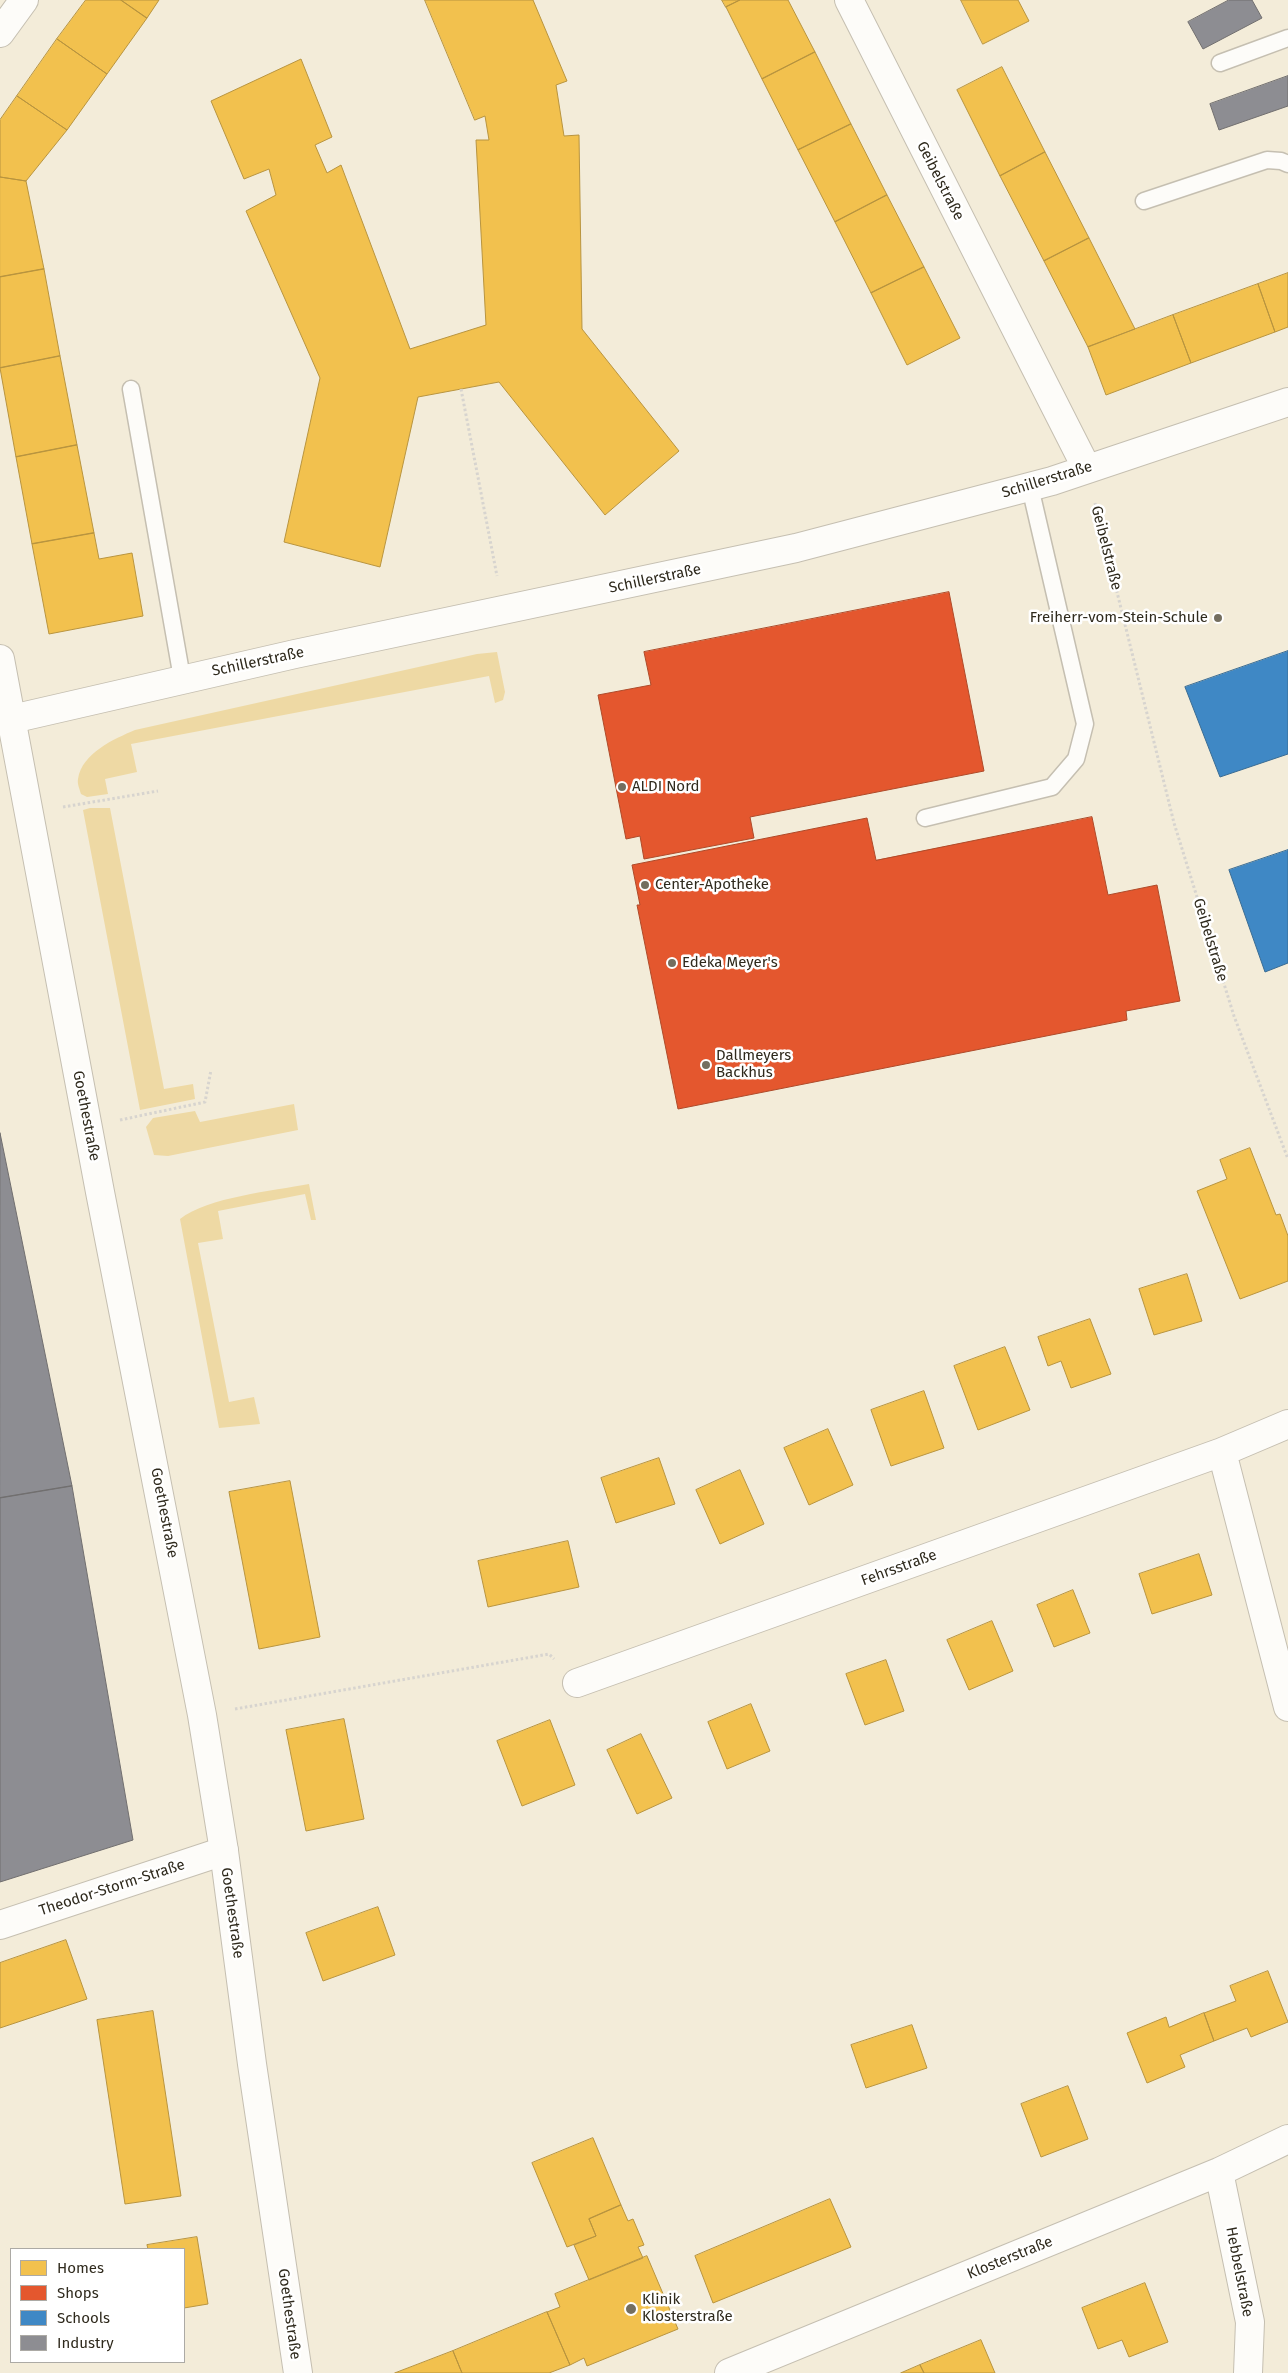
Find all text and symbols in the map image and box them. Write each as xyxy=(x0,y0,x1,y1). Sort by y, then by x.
street label: Geibelstraße xyxy=(912,138,968,224)
street label: Schillerstraße xyxy=(1000,458,1094,502)
street label: Geibelstraße xyxy=(1087,504,1125,592)
street label: Schillerstraße xyxy=(607,560,703,598)
place label: Freiherr-vom-Stein-Schule xyxy=(1030,609,1208,627)
marker: Freiherr-vom-Stein-Schule xyxy=(1212,612,1224,624)
street label: Schillerstraße xyxy=(210,643,306,681)
place label: ALDI Nord xyxy=(632,778,699,796)
marker: ALDI Nord xyxy=(616,781,628,793)
place label: Center-Apotheke xyxy=(655,876,769,894)
marker: Center-Apotheke xyxy=(639,879,651,891)
street label: Geibelstraße xyxy=(1189,896,1231,984)
place label: Edeka Meyer's xyxy=(682,954,778,972)
marker: Edeka Meyer's xyxy=(666,957,678,969)
place label: Dallmeyers Backhus xyxy=(716,1047,791,1082)
marker: Dallmeyers Backhus xyxy=(700,1059,712,1071)
street label: Goethestraße xyxy=(68,1069,104,1163)
street label: Goethestraße xyxy=(146,1466,182,1560)
street label: Fehrsstraße xyxy=(859,1546,939,1590)
street label: Theodor-Storm-Straße xyxy=(37,1856,187,1920)
street label: Goethestraße xyxy=(217,1866,247,1960)
street label: Hebbelstraße xyxy=(1221,2225,1257,2319)
street label: Klosterstraße xyxy=(965,2233,1055,2283)
legend xyxy=(10,2248,185,2363)
text: Homes xyxy=(57,2259,104,2277)
street label: Goethestraße xyxy=(274,2267,304,2361)
text: Shops xyxy=(57,2284,99,2302)
place label: Klinik Klosterstraße xyxy=(642,2291,733,2326)
marker: Klinik Klosterstraße xyxy=(624,2302,638,2316)
text: Schools xyxy=(57,2309,110,2327)
text: Industry xyxy=(57,2334,114,2352)

